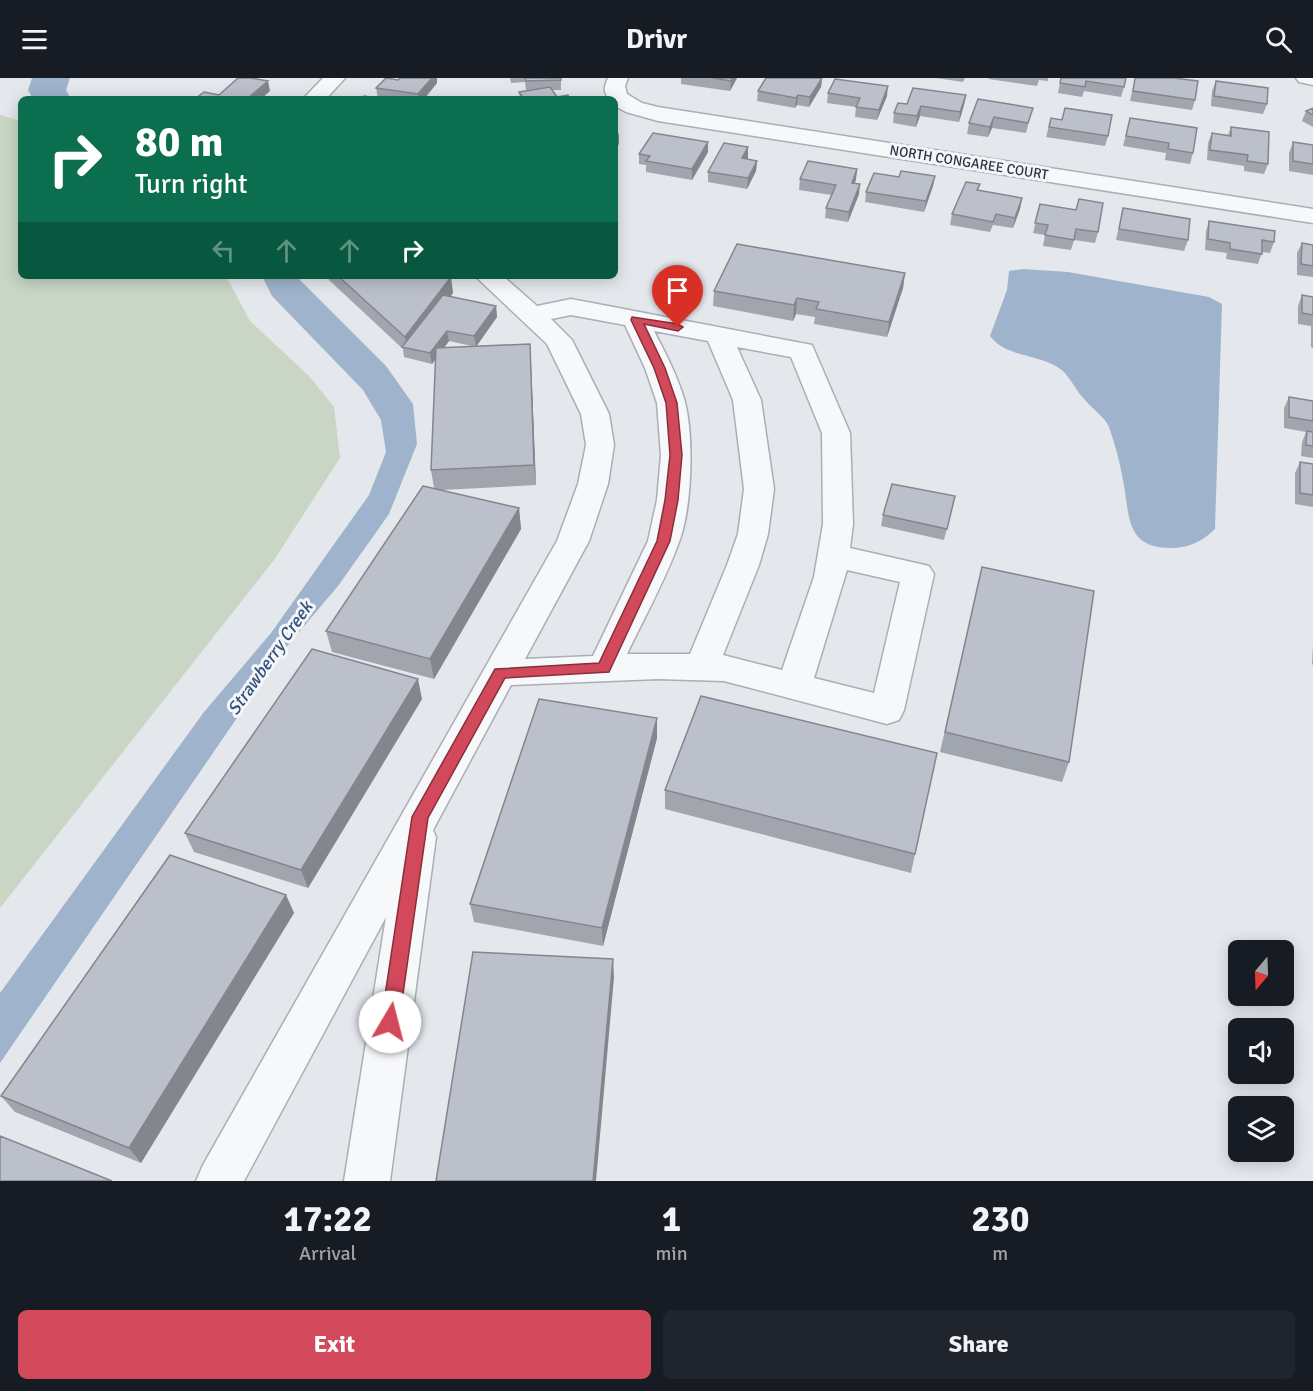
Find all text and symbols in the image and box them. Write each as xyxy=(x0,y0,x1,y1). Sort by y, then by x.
icon: menu xyxy=(18,23,51,56)
text: Drivr xyxy=(626,23,687,56)
icon: search xyxy=(1262,23,1295,56)
text: 80 m xyxy=(135,117,224,168)
icon: right xyxy=(36,120,114,198)
street label: NORTH CONGAREE COURT xyxy=(888,142,1050,183)
text: Turn right xyxy=(135,168,248,201)
icon: left xyxy=(207,234,240,267)
icon: ahead xyxy=(270,234,303,267)
icon: ahead xyxy=(333,234,366,267)
icon: right xyxy=(396,234,429,267)
pin xyxy=(652,265,703,327)
icon: arrive xyxy=(661,274,694,307)
water label: Strawberry Creek xyxy=(223,595,318,719)
north arrow xyxy=(1228,940,1294,1006)
map controls xyxy=(1228,940,1294,1162)
position arrow xyxy=(358,990,422,1054)
button: sound xyxy=(1228,1018,1294,1084)
button: layers xyxy=(1228,1096,1294,1162)
text: 17:22 xyxy=(284,1197,372,1242)
text: 1 xyxy=(662,1197,681,1242)
text: 230 xyxy=(971,1197,1029,1242)
text: Arrival xyxy=(299,1241,356,1266)
text: min xyxy=(655,1241,688,1266)
text: m xyxy=(992,1241,1008,1266)
button: Exit xyxy=(18,1310,651,1379)
button: Share xyxy=(663,1310,1295,1379)

